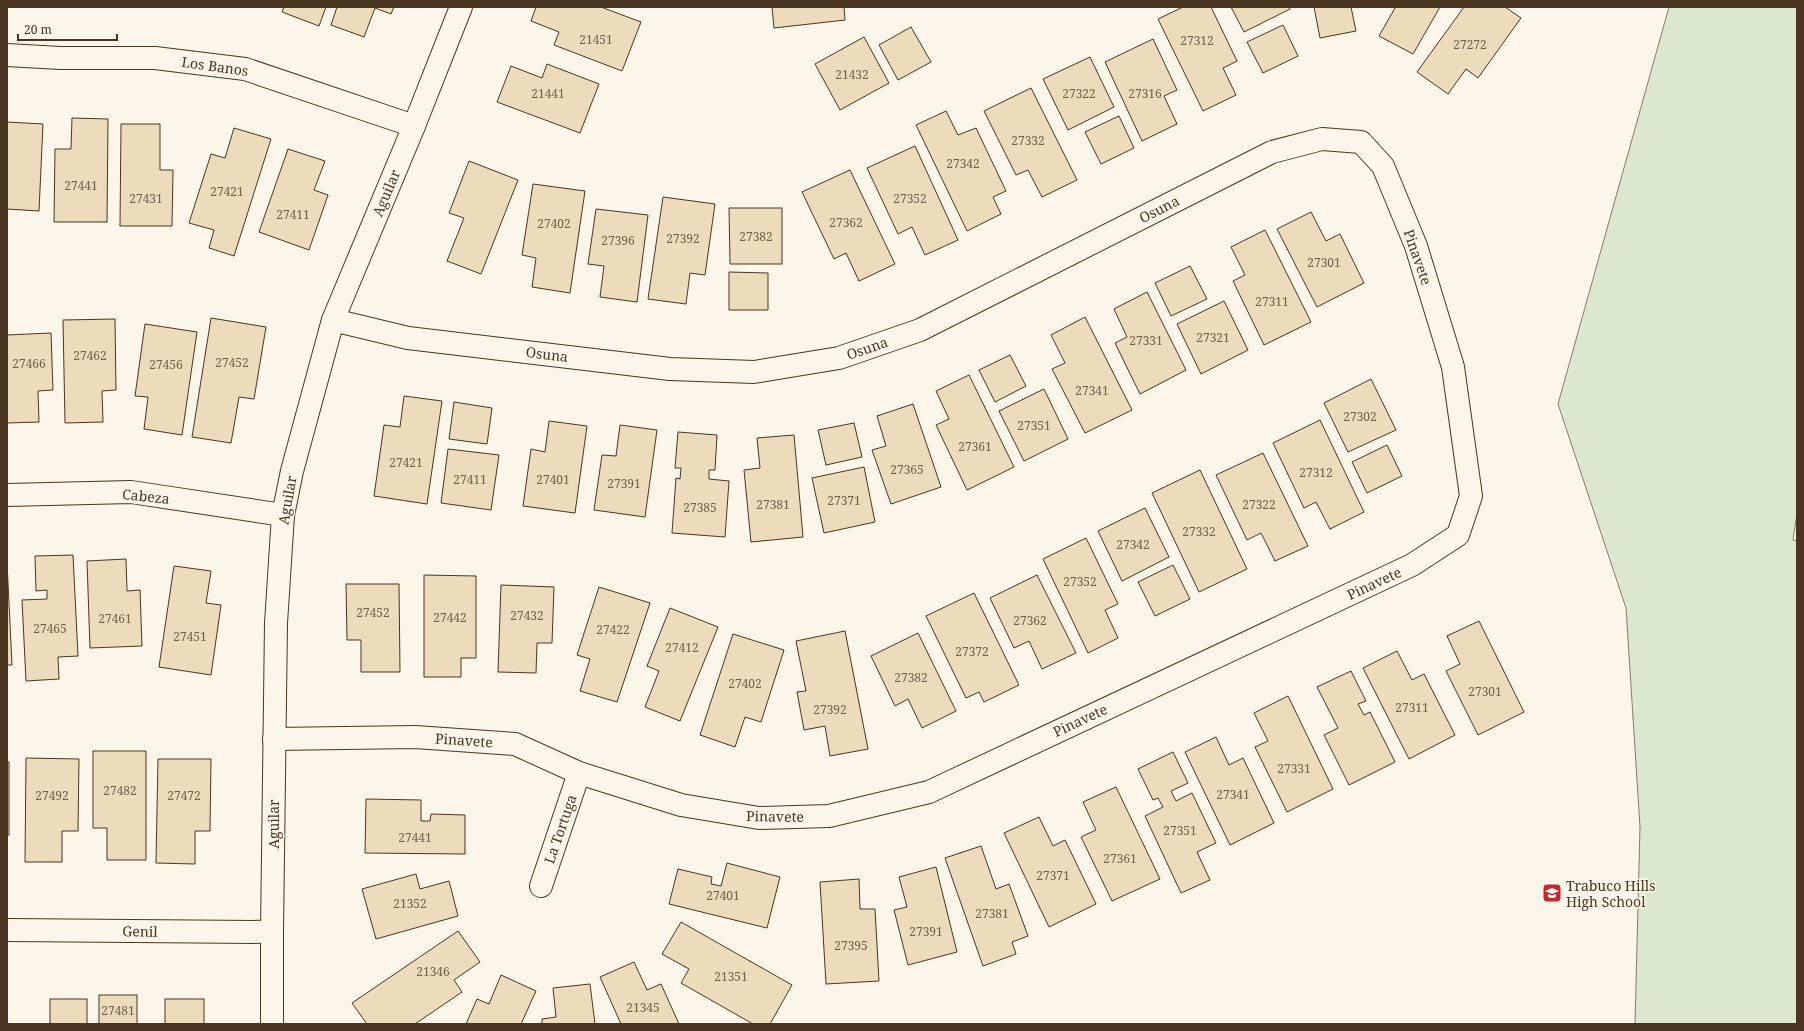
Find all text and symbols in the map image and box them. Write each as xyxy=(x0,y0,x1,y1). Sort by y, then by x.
scale bar xyxy=(18,16,117,42)
text: 20 m xyxy=(24,21,52,38)
house number: 21451 xyxy=(579,31,613,48)
house number: 27312 xyxy=(1180,32,1214,49)
house number: 27272 xyxy=(1453,36,1487,53)
street label: Los Banos xyxy=(180,52,250,80)
house number: 21432 xyxy=(835,66,869,83)
house number: 21441 xyxy=(531,85,565,102)
house number: 27322 xyxy=(1062,85,1096,102)
house number: 27316 xyxy=(1128,85,1162,102)
house number: 27332 xyxy=(1011,132,1045,149)
house number: 27342 xyxy=(946,155,980,172)
street label: Aguilar xyxy=(368,166,405,219)
house number: 27441 xyxy=(64,177,98,194)
house number: 27421 xyxy=(210,183,244,200)
house number: 27431 xyxy=(129,190,163,207)
house number: 27352 xyxy=(893,190,927,207)
street label: Osuna xyxy=(1136,191,1182,227)
house number: 27411 xyxy=(276,206,310,223)
house number: 27362 xyxy=(829,214,863,231)
house number: 27402 xyxy=(537,215,571,232)
street label: Pinavete xyxy=(1400,227,1436,287)
house number: 27382 xyxy=(739,228,773,245)
house number: 27392 xyxy=(666,230,700,247)
house number: 27396 xyxy=(601,232,635,249)
house number: 27301 xyxy=(1307,254,1341,271)
house number: 27311 xyxy=(1255,293,1289,310)
house number: 27321 xyxy=(1196,329,1230,346)
street label: Osuna xyxy=(844,332,890,364)
house number: 27331 xyxy=(1129,332,1163,349)
street label: Osuna xyxy=(525,342,569,366)
house number: 27462 xyxy=(73,347,107,364)
house number: 27452 xyxy=(215,354,249,371)
house number: 27466 xyxy=(12,355,46,372)
house number: 27456 xyxy=(149,356,183,373)
house number: 27341 xyxy=(1075,382,1109,399)
house number: 27302 xyxy=(1343,408,1377,425)
house number: 27351 xyxy=(1017,417,1051,434)
house number: 27361 xyxy=(958,438,992,455)
house number: 27421 xyxy=(389,454,423,471)
house number: 27365 xyxy=(890,461,924,478)
house number: 27312 xyxy=(1299,464,1333,481)
house number: 27411 xyxy=(453,471,487,488)
house number: 27401 xyxy=(536,471,570,488)
street label: Aguilar xyxy=(273,474,301,526)
house number: 27391 xyxy=(607,475,641,492)
street label: Cabeza xyxy=(121,484,171,508)
house number: 27371 xyxy=(827,492,861,509)
house number: 27381 xyxy=(756,496,790,513)
house number: 27322 xyxy=(1242,496,1276,513)
house number: 27385 xyxy=(683,499,717,516)
house number: 27332 xyxy=(1182,523,1216,540)
house number: 27342 xyxy=(1116,536,1150,553)
street label: Pinavete xyxy=(1344,562,1404,604)
house number: 27352 xyxy=(1063,573,1097,590)
house number: 27452 xyxy=(356,604,390,621)
house number: 27432 xyxy=(510,607,544,624)
house number: 27442 xyxy=(433,609,467,626)
house number: 27461 xyxy=(98,610,132,627)
house number: 27362 xyxy=(1013,612,1047,629)
house number: 27465 xyxy=(33,620,67,637)
house number: 27422 xyxy=(596,621,630,638)
house number: 27451 xyxy=(173,628,207,645)
house number: 27412 xyxy=(665,639,699,656)
house number: 27372 xyxy=(955,643,989,660)
house number: 27382 xyxy=(894,669,928,686)
house number: 27402 xyxy=(728,675,762,692)
house number: 27301 xyxy=(1468,683,1502,700)
street label: Pinavete xyxy=(1050,699,1110,741)
house number: 27311 xyxy=(1395,699,1429,716)
house number: 27392 xyxy=(813,701,847,718)
street label: Pinavete xyxy=(434,729,494,751)
house number: 27331 xyxy=(1277,760,1311,777)
house number: 27482 xyxy=(103,782,137,799)
house number: 27341 xyxy=(1216,786,1250,803)
house number: 27492 xyxy=(35,787,69,804)
house number: 27472 xyxy=(167,787,201,804)
street label: La Tortuga xyxy=(539,792,581,866)
street label: Aguilar xyxy=(264,799,283,849)
street label: Pinavete xyxy=(746,806,804,826)
house number: 27351 xyxy=(1163,822,1197,839)
house number: 27441 xyxy=(398,829,432,846)
house number: 27361 xyxy=(1103,850,1137,867)
house number: 27371 xyxy=(1036,867,1070,884)
place label: Trabuco Hills High School xyxy=(1566,876,1655,911)
school or university icon: Trabuco Hills High School xyxy=(1541,882,1563,904)
house number: 27401 xyxy=(706,887,740,904)
house number: 21352 xyxy=(393,895,427,912)
house number: 27381 xyxy=(975,905,1009,922)
street label: Genil xyxy=(122,921,158,941)
house number: 27391 xyxy=(909,923,943,940)
house number: 27395 xyxy=(834,937,868,954)
house number: 21346 xyxy=(416,963,450,980)
house number: 21351 xyxy=(714,968,748,985)
house number: 21345 xyxy=(626,999,660,1016)
house number: 27481 xyxy=(101,1002,135,1019)

